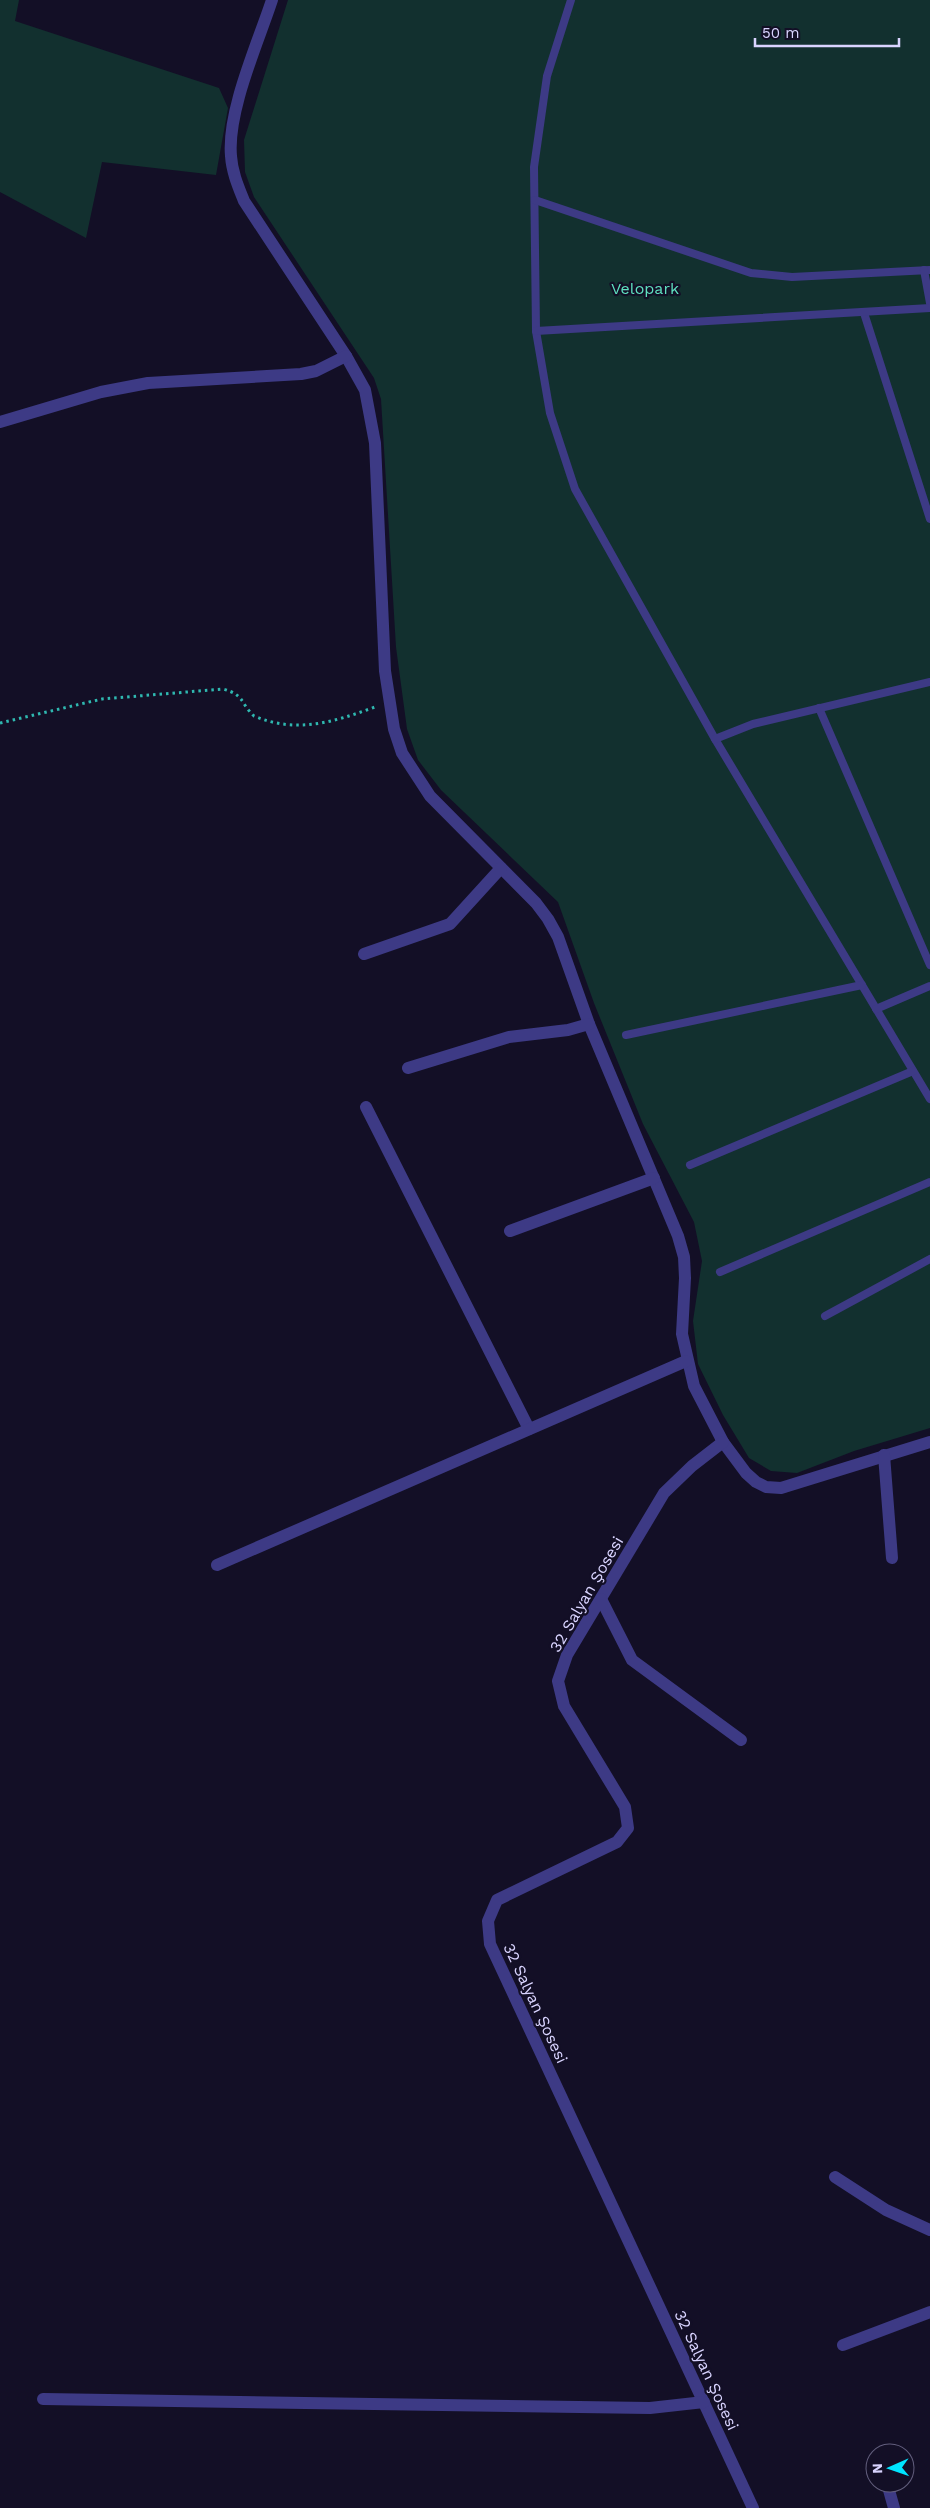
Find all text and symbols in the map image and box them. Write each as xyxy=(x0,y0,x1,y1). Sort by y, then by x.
scale bar xyxy=(755,15,899,47)
text: 50 m xyxy=(762,24,799,42)
park label: Velopark xyxy=(611,279,679,298)
street label: 32 Salyan Şosesi xyxy=(546,1533,627,1655)
street label: 32 Salyan Şosesi xyxy=(499,1940,572,2066)
street label: 32 Salyan Şosesi xyxy=(670,2307,743,2433)
north arrow xyxy=(865,2443,915,2493)
text: N xyxy=(869,2463,885,2474)

